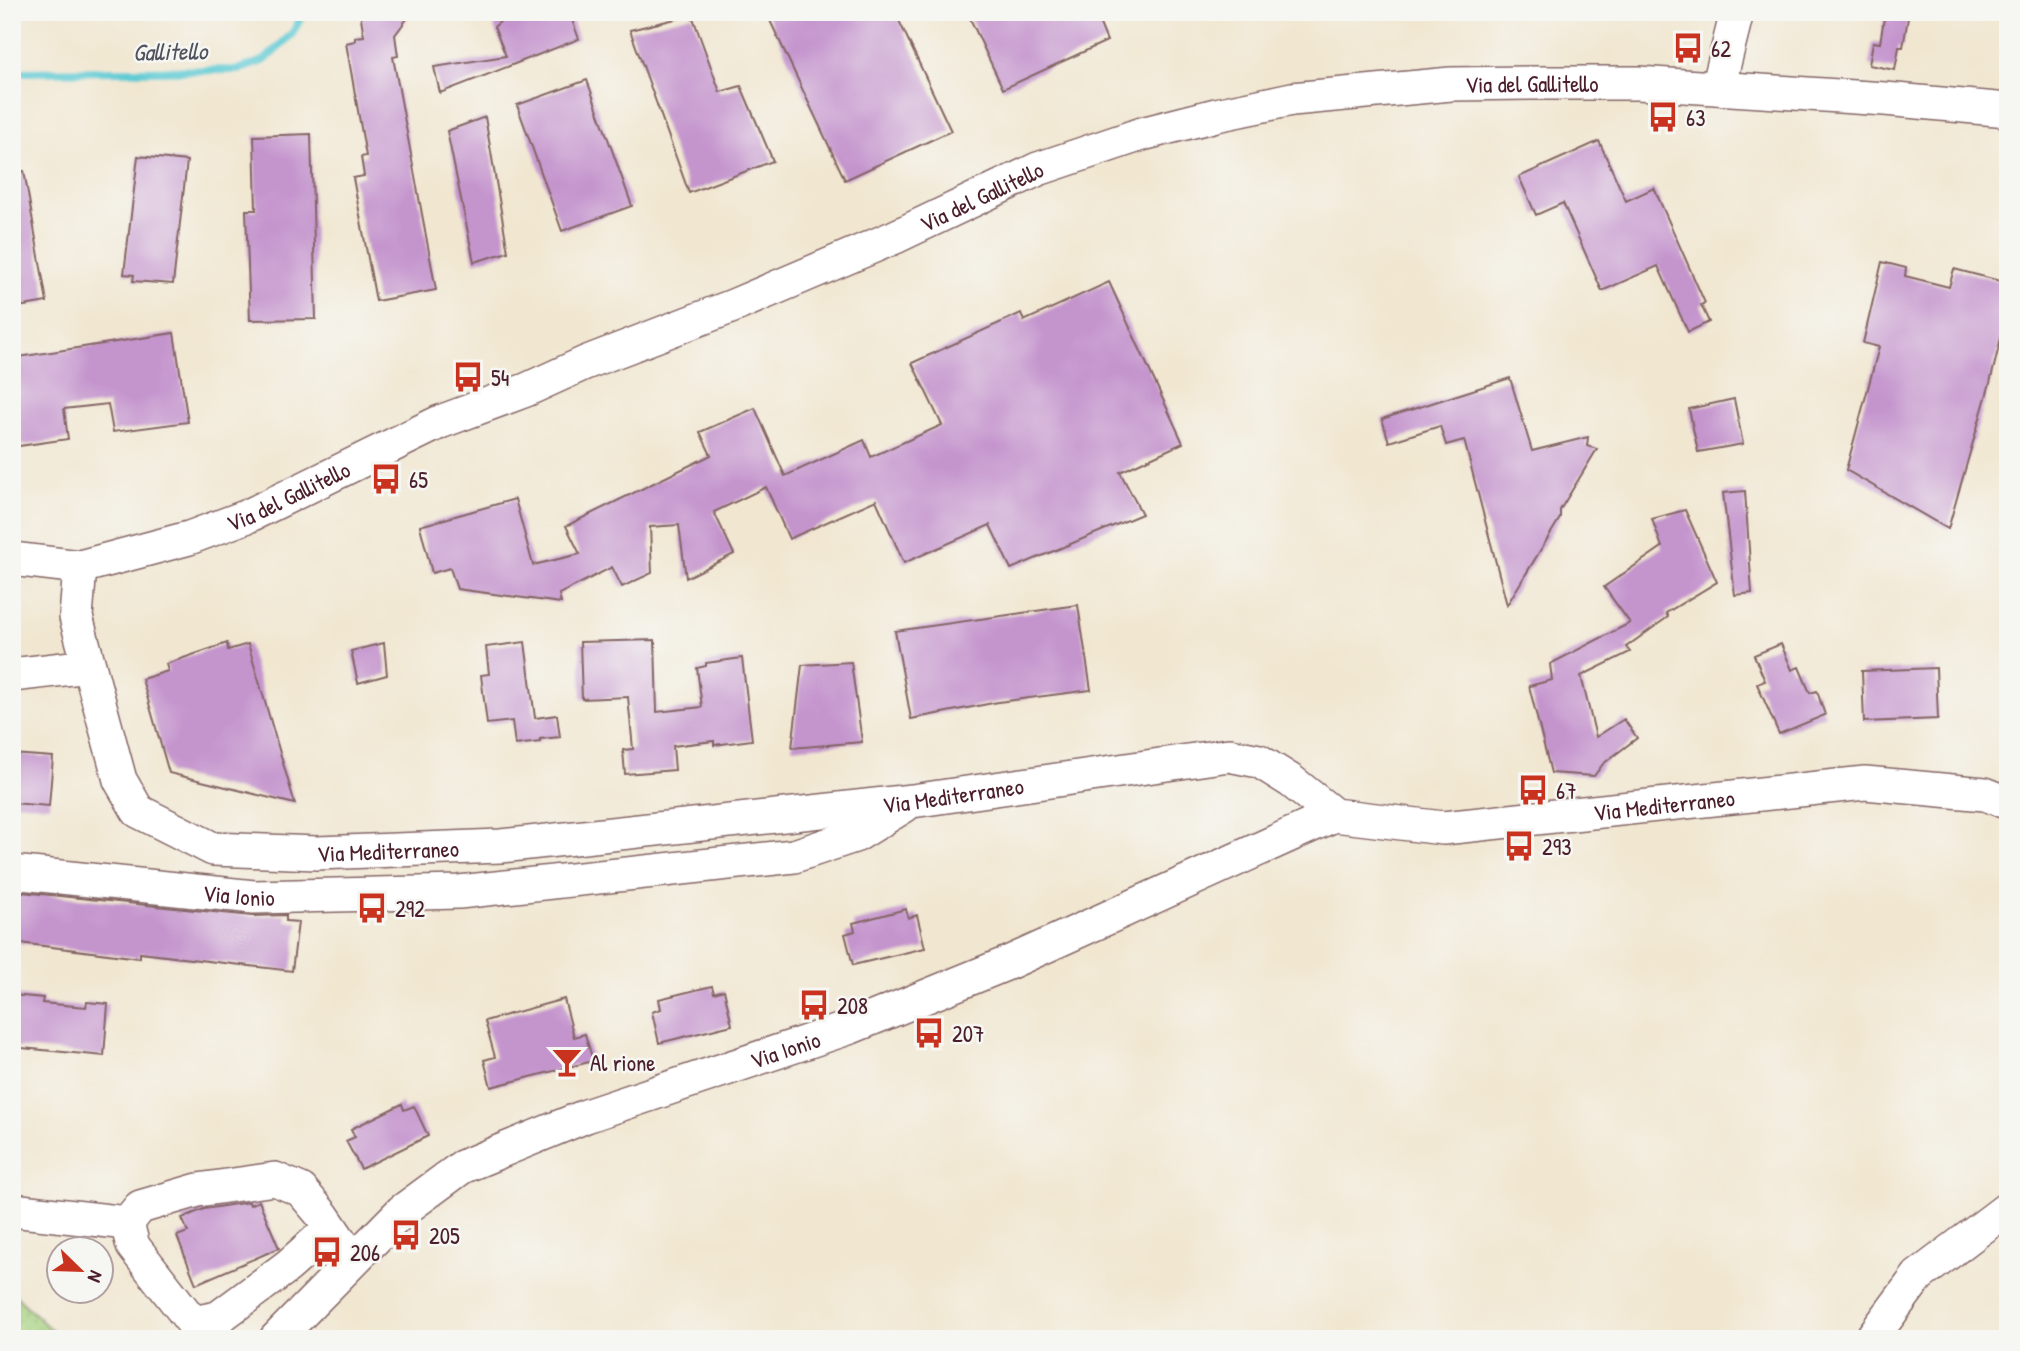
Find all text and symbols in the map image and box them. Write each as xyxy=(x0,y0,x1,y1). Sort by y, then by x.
bus stop icon: 62 xyxy=(1671,31,1705,65)
place label: 62 xyxy=(1711,33,1731,64)
water label: Gallitello xyxy=(132,34,210,68)
street label: Via del Gallitello xyxy=(1465,68,1599,99)
bus stop icon: 63 xyxy=(1646,100,1680,134)
place label: 63 xyxy=(1686,102,1705,133)
street label: Via del Gallitello xyxy=(914,153,1048,239)
bus stop icon: 54 xyxy=(451,360,485,394)
place label: 54 xyxy=(491,362,509,393)
street label: Via del Gallitello xyxy=(222,453,355,538)
bus stop icon: 65 xyxy=(369,462,403,496)
place label: 65 xyxy=(409,464,428,495)
street label: Via Mediterraneo xyxy=(881,770,1026,820)
bus stop icon: 67 xyxy=(1516,773,1550,807)
place label: 67 xyxy=(1556,775,1577,806)
street label: Via Mediterraneo xyxy=(1592,781,1736,827)
bus stop icon: 293 xyxy=(1502,829,1536,863)
place label: 293 xyxy=(1542,831,1572,862)
street label: Via Mediterraneo xyxy=(316,832,460,868)
street label: Via Ionio xyxy=(201,876,275,913)
bus stop icon: 292 xyxy=(355,891,389,925)
place label: 292 xyxy=(395,893,425,924)
bus stop icon: 208 xyxy=(797,988,831,1022)
place label: 208 xyxy=(837,990,868,1021)
bus stop icon: 207 xyxy=(912,1016,946,1050)
place label: 207 xyxy=(952,1018,984,1049)
street label: Via Ionio xyxy=(746,1023,824,1075)
bar icon: Al rione xyxy=(550,1045,584,1079)
place label: Al rione xyxy=(590,1047,655,1078)
bus stop icon: 205 xyxy=(389,1218,423,1252)
place label: 205 xyxy=(429,1220,460,1251)
bus stop icon: 206 xyxy=(310,1235,344,1269)
north arrow xyxy=(46,1236,116,1306)
place label: 206 xyxy=(350,1237,380,1268)
text: N xyxy=(82,1267,110,1286)

